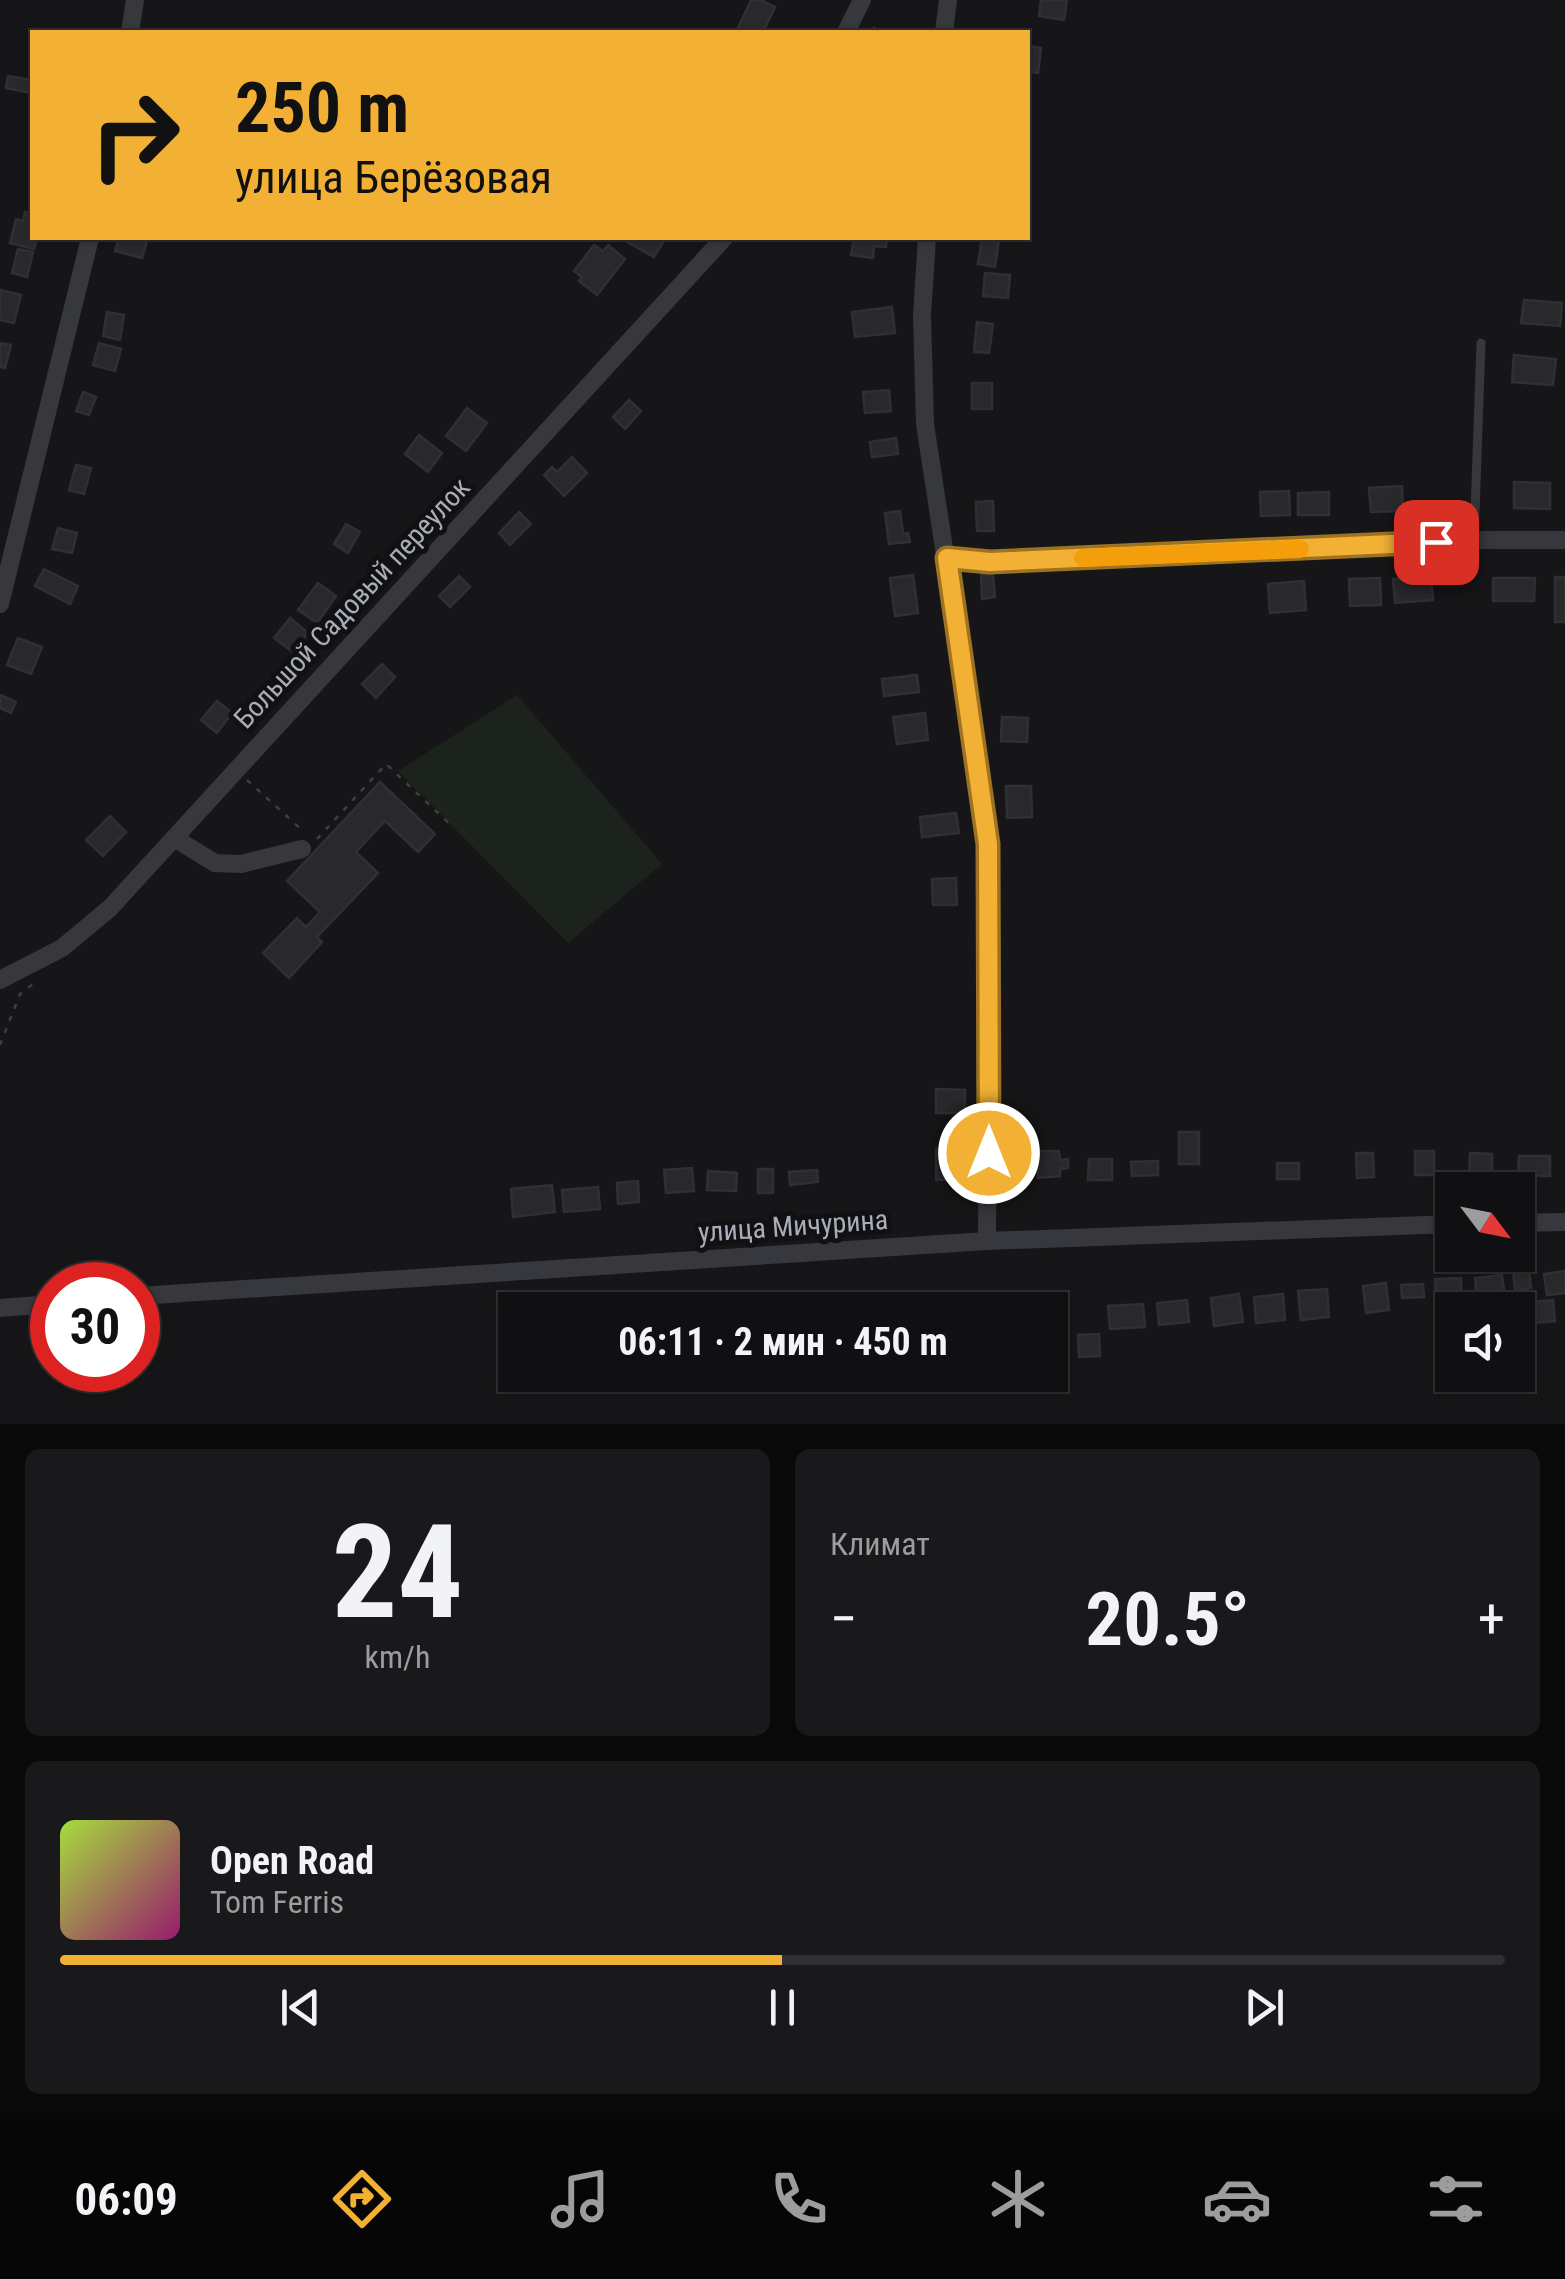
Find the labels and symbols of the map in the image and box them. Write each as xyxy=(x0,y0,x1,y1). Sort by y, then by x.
street label: Большой Садовый переулок xyxy=(227,471,477,735)
pin xyxy=(1394,500,1479,585)
position arrow xyxy=(937,1101,1041,1205)
north arrow xyxy=(1435,1172,1535,1272)
street label: улица Мичурина xyxy=(697,1203,889,1249)
speed limit sign: 30 xyxy=(30,1262,160,1392)

